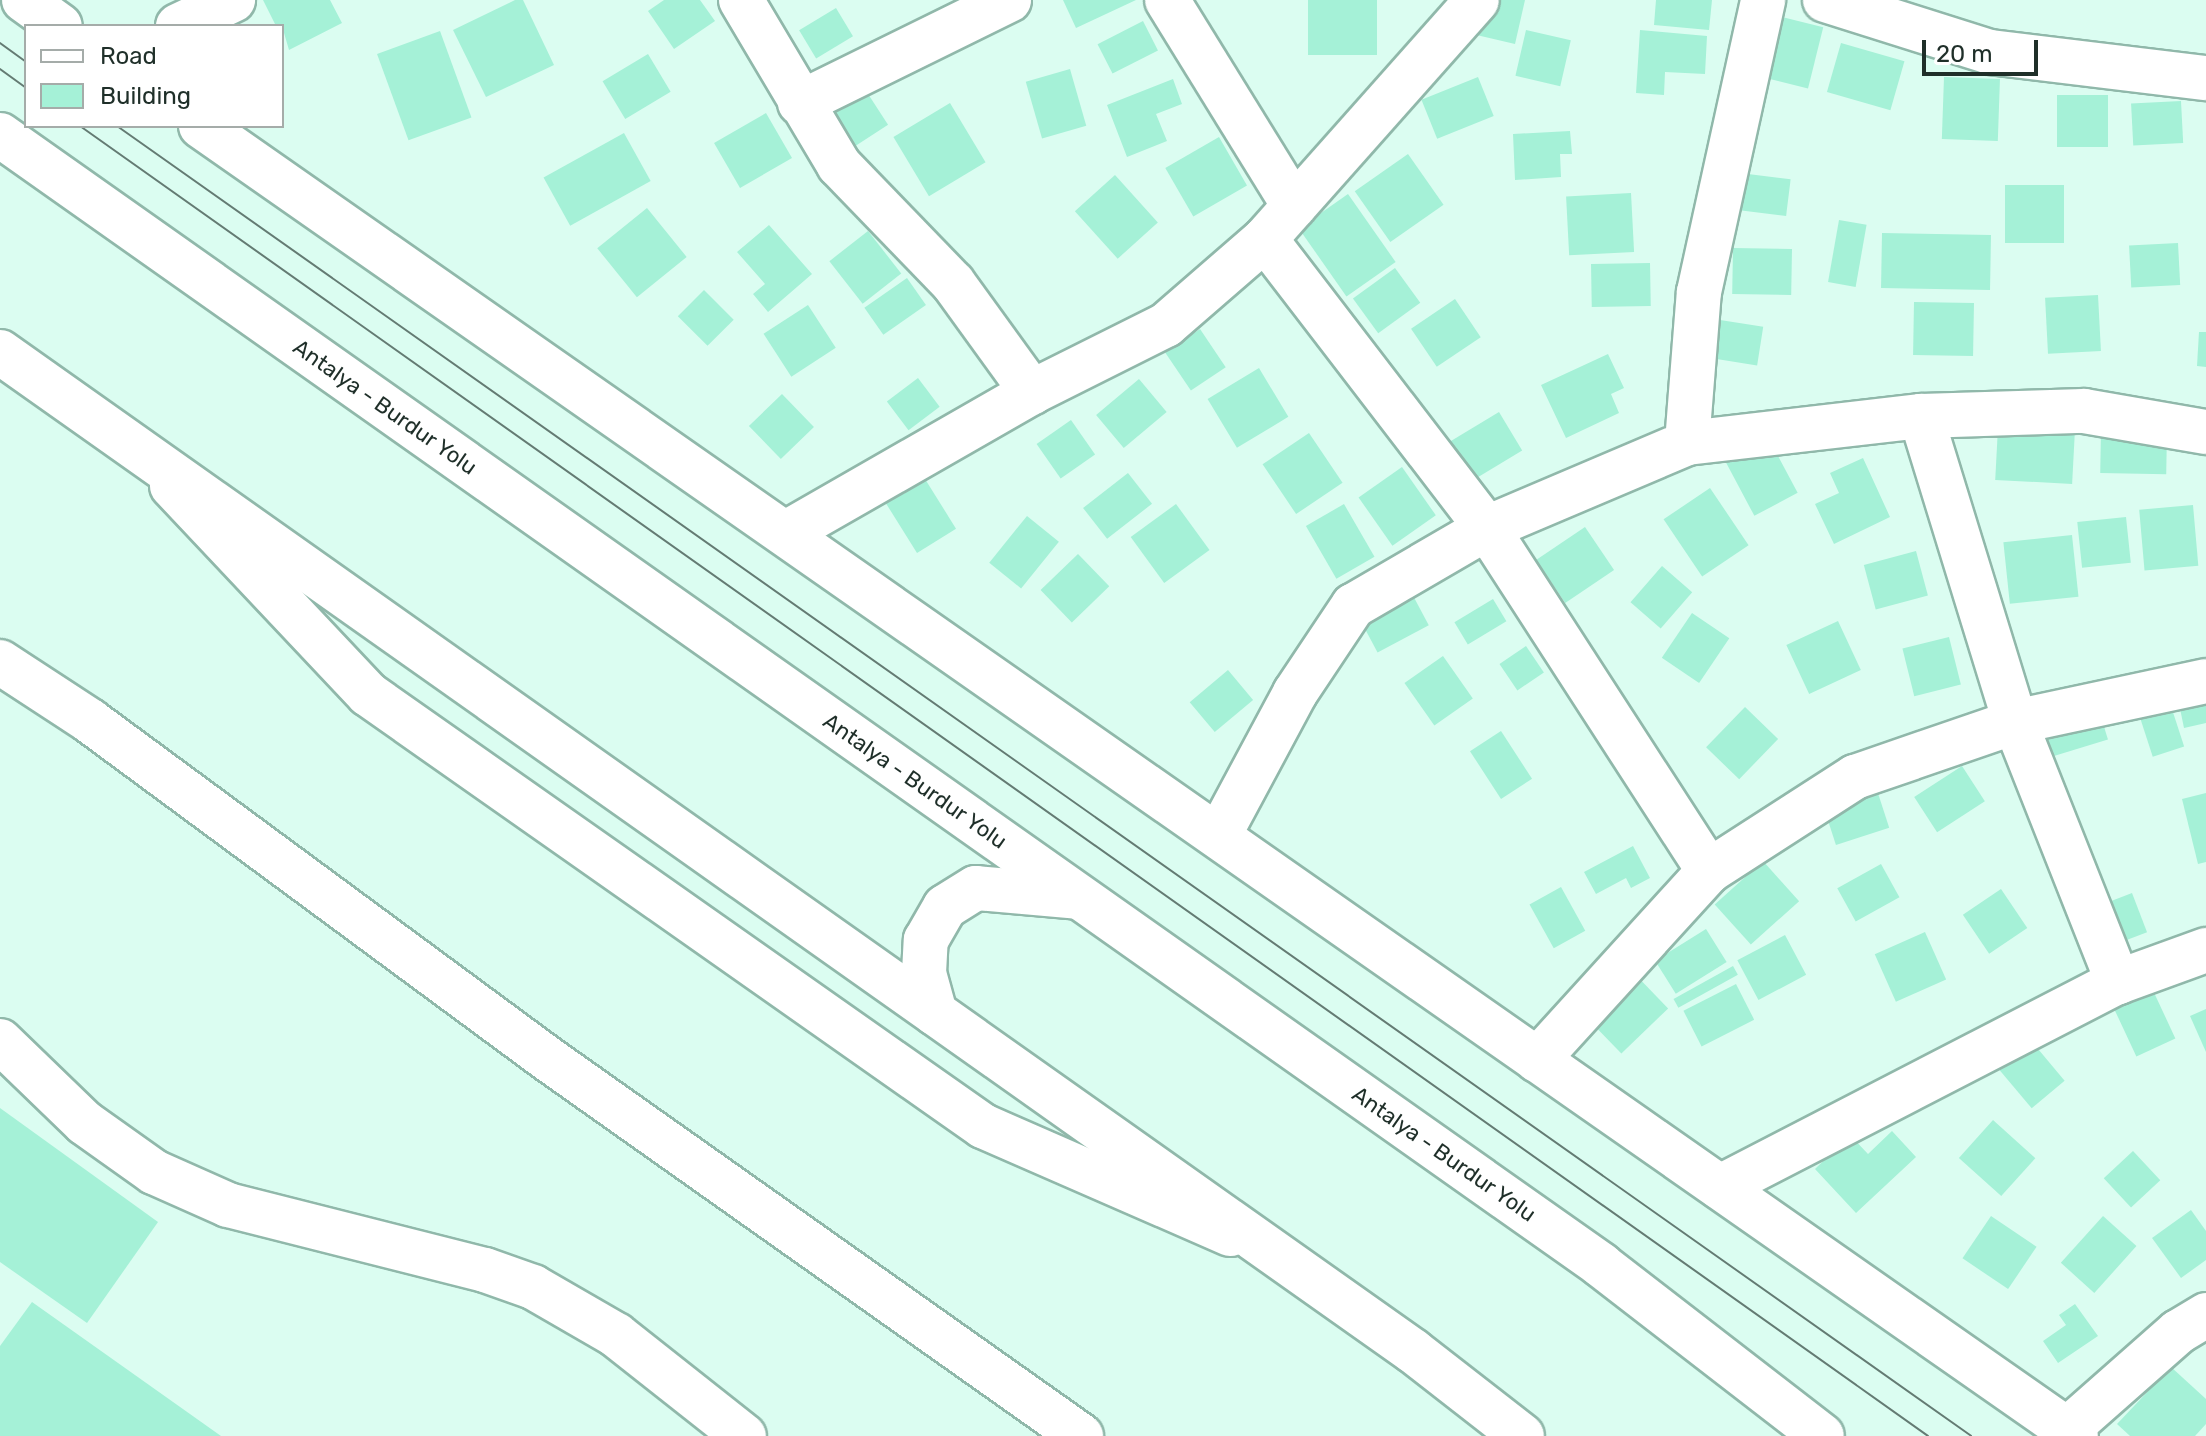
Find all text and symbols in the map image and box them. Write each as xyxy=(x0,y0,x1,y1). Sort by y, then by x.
legend xyxy=(24,24,284,128)
scale bar xyxy=(1926,24,2042,74)
text: 20 m xyxy=(1936,40,1993,68)
text: Road xyxy=(100,42,157,70)
text: Building xyxy=(100,82,191,110)
street label: Antalya - Burdur Yolu xyxy=(288,333,482,481)
street label: Antalya - Burdur Yolu xyxy=(818,707,1012,855)
street label: Antalya - Burdur Yolu xyxy=(1347,1080,1541,1228)

